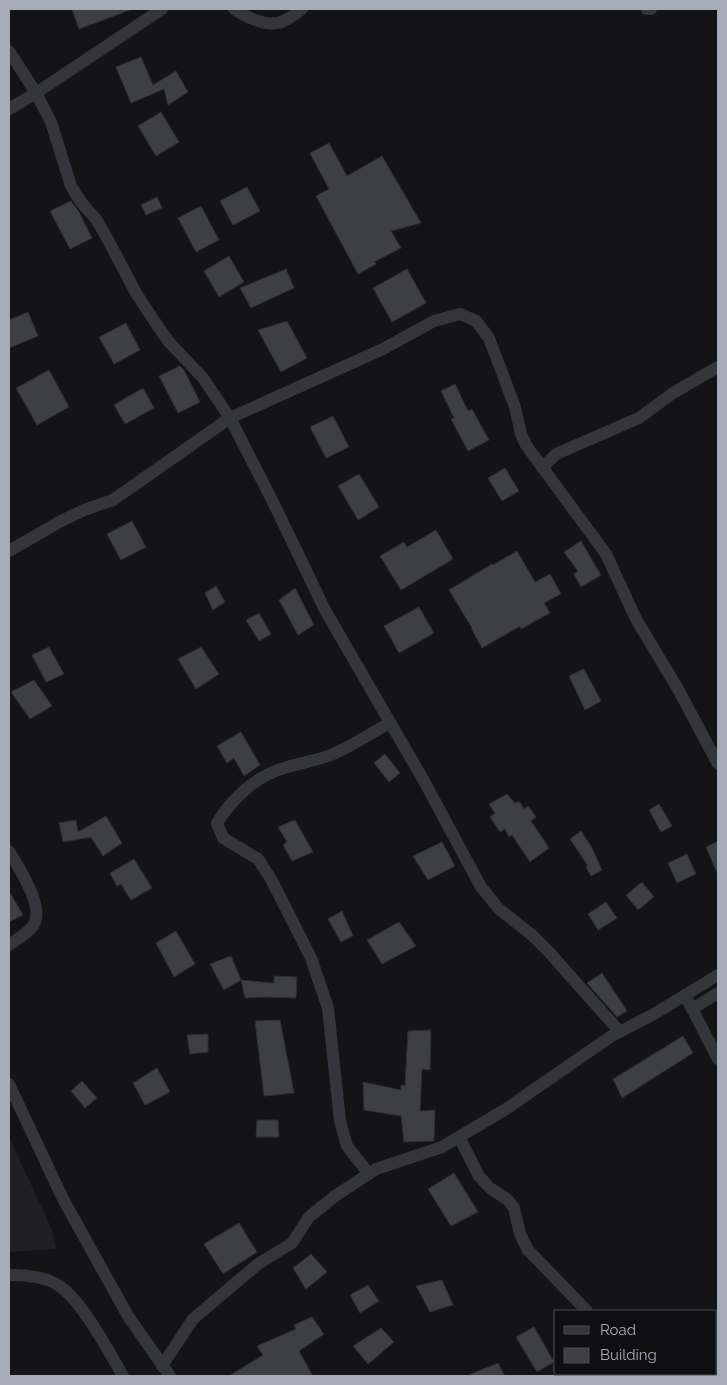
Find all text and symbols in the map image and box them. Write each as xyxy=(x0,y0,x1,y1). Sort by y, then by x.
legend xyxy=(554,1310,717,1375)
text: Road xyxy=(600,1321,636,1339)
text: Building xyxy=(600,1346,657,1364)

